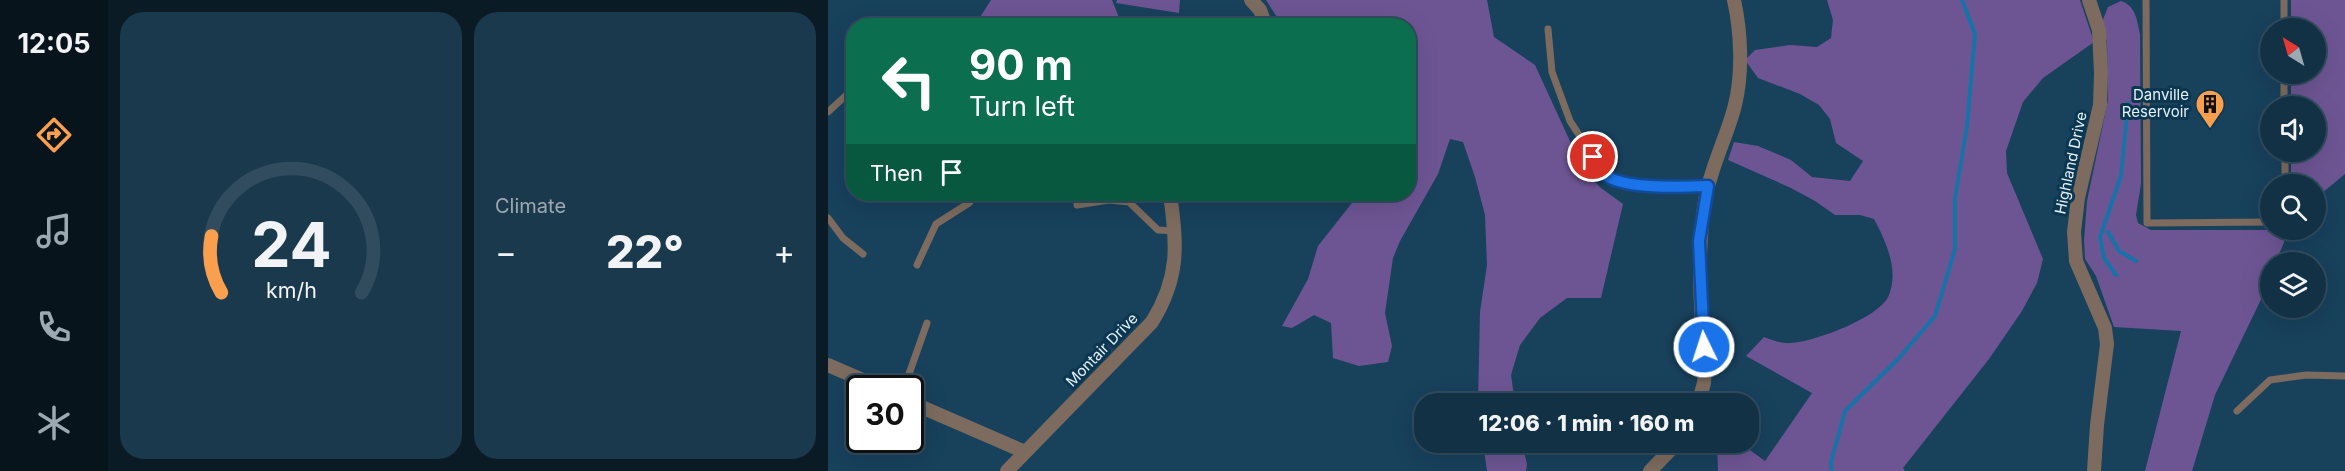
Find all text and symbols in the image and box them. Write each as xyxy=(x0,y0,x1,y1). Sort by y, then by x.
north arrow xyxy=(2260,18,2326,84)
map controls xyxy=(2260,18,2326,318)
text: 12:05 xyxy=(17,27,91,60)
text: 90 m xyxy=(969,39,1073,90)
icon: left xyxy=(870,42,948,120)
place label: Danville Reservoir xyxy=(2122,85,2189,121)
building icon: Danville Reservoir xyxy=(2194,88,2226,130)
text: Turn left xyxy=(969,90,1075,123)
button: sound xyxy=(2260,96,2326,162)
street label: Highland Drive xyxy=(2050,110,2091,216)
icon: directions xyxy=(33,114,75,156)
pin xyxy=(1567,131,1618,182)
icon: arrive xyxy=(1576,140,1609,173)
icon: arrive xyxy=(935,156,968,189)
text: Then xyxy=(870,160,923,186)
button: search xyxy=(2260,174,2326,240)
text: Climate xyxy=(495,194,566,218)
text: 24 xyxy=(251,207,331,282)
icon: music xyxy=(33,210,75,252)
text: 22° xyxy=(606,224,684,279)
text: − xyxy=(495,232,517,272)
text: + xyxy=(773,232,795,272)
button: layers xyxy=(2260,252,2326,318)
text: km/h xyxy=(266,277,316,303)
icon: phone xyxy=(33,306,75,348)
street label: Montair Drive xyxy=(1062,309,1142,391)
position arrow xyxy=(1672,315,1736,379)
speed limit sign: 30 xyxy=(846,375,924,453)
icon: climate xyxy=(33,402,75,444)
text: 12:06 · 1 min · 160 m xyxy=(1479,410,1694,436)

